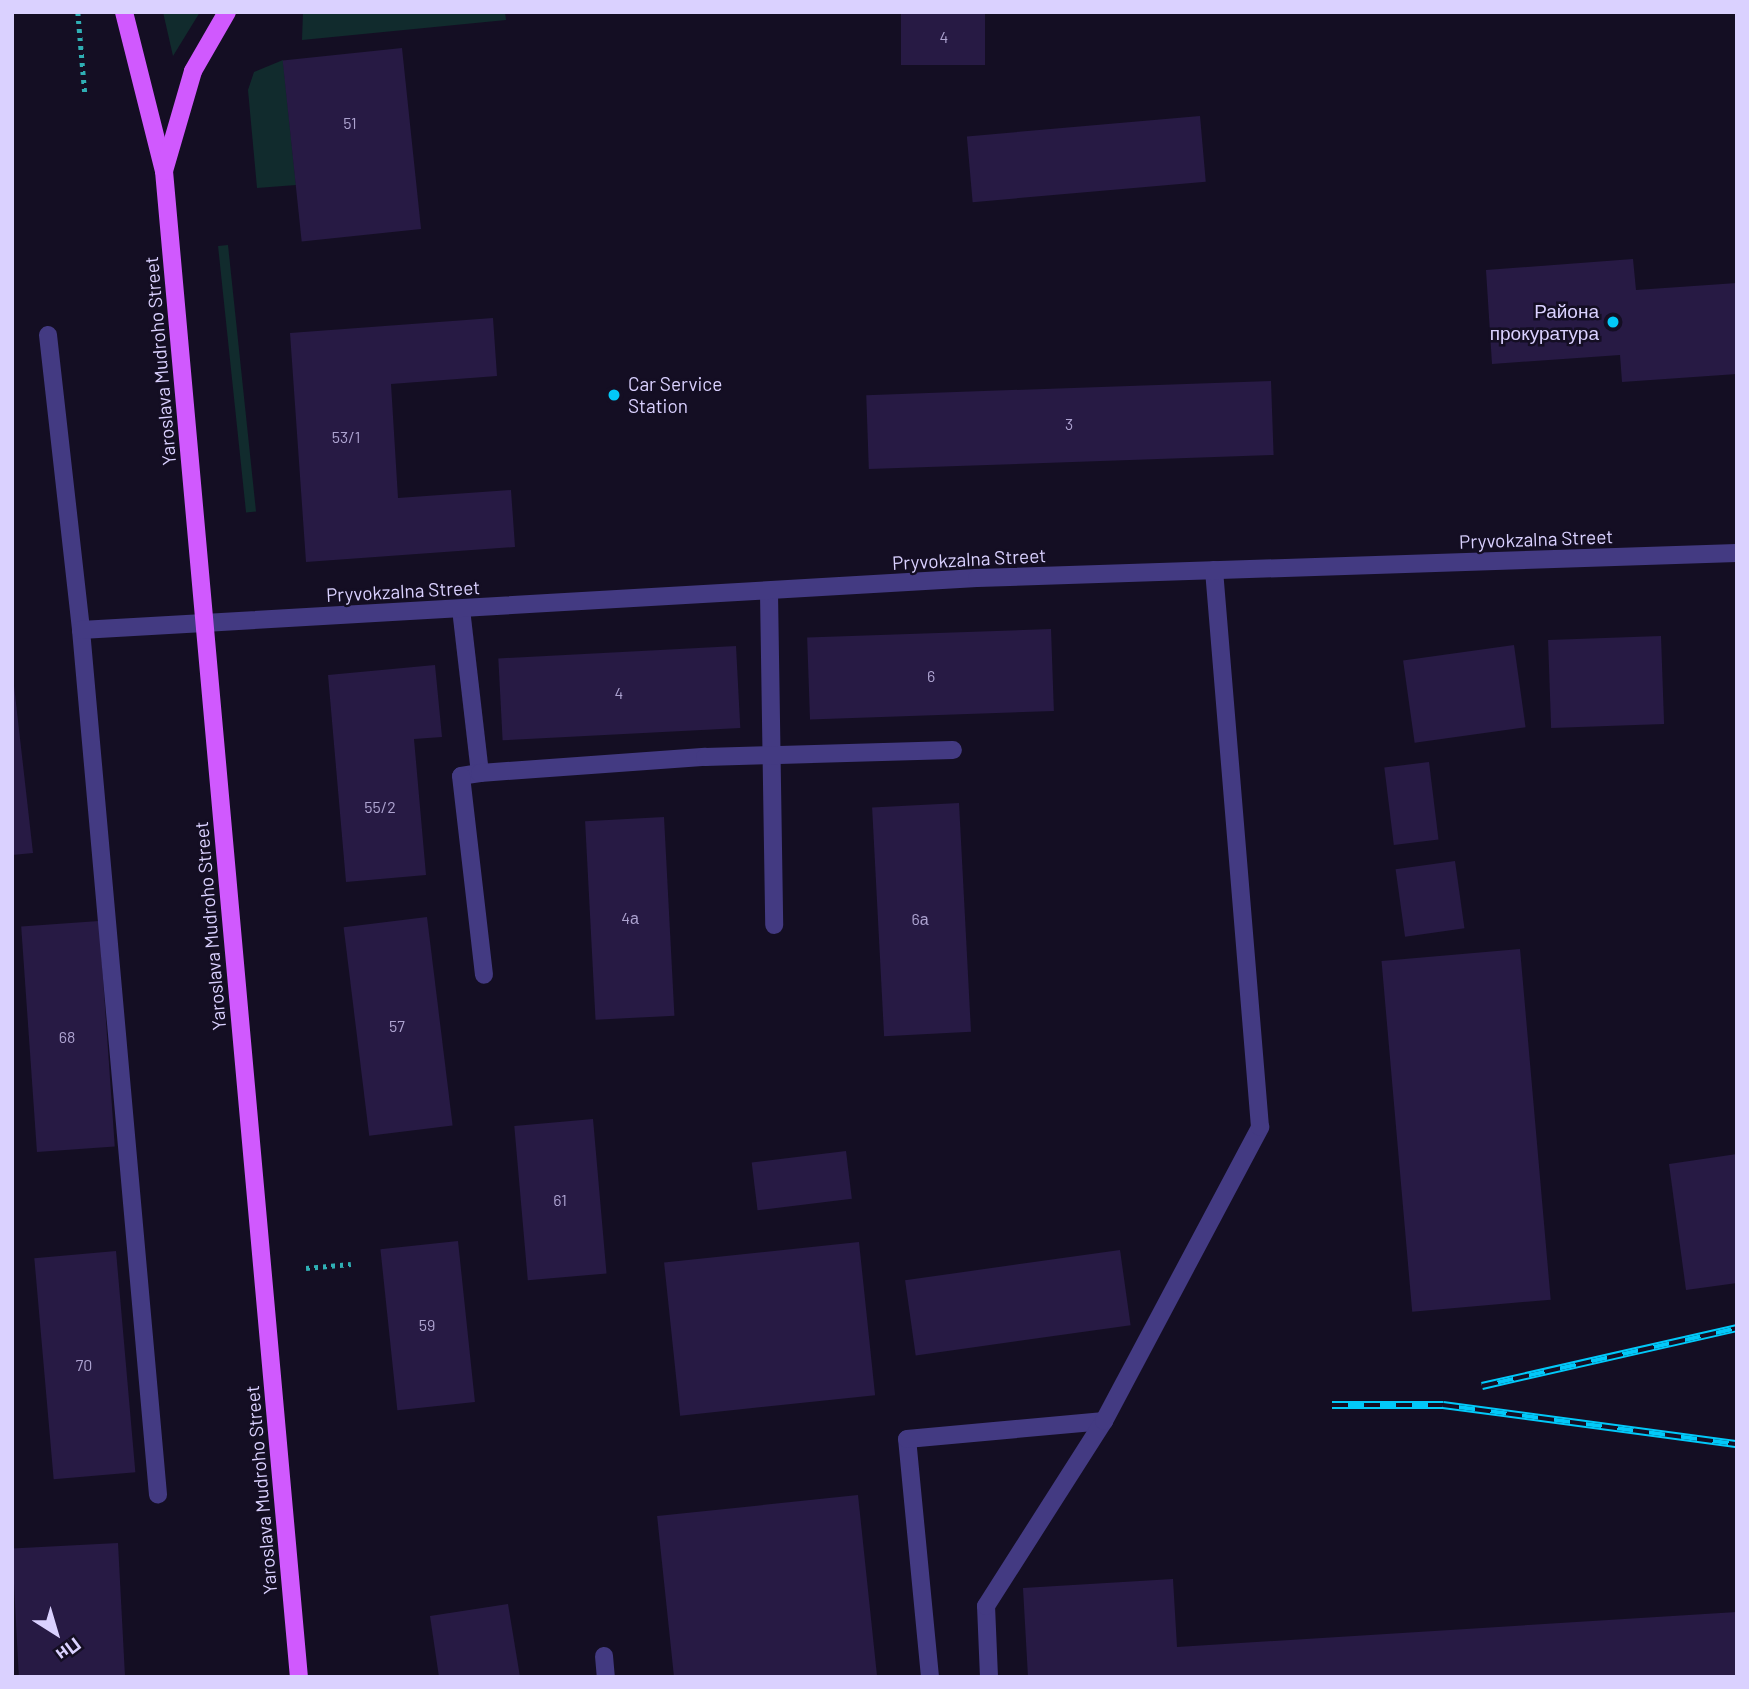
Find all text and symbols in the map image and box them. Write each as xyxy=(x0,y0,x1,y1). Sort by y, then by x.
house number: 4 xyxy=(940,27,948,47)
house number: 51 xyxy=(343,113,357,133)
street label: Yaroslava Mudroho Street xyxy=(140,256,180,466)
place label: Района прокуратура xyxy=(1490,300,1599,344)
marker: Района прокуратура xyxy=(1605,314,1621,330)
place label: Car Service Station xyxy=(628,373,722,417)
marker: Car Service Station xyxy=(606,387,622,403)
house number: 3 xyxy=(1065,414,1073,434)
house number: 53/1 xyxy=(332,427,360,447)
street label: Pryvokzalna Street xyxy=(1459,525,1613,553)
street label: Pryvokzalna Street xyxy=(891,544,1047,574)
street label: Pryvokzalna Street xyxy=(325,576,481,606)
house number: 6 xyxy=(927,666,935,686)
house number: 4 xyxy=(615,683,623,703)
house number: 55/2 xyxy=(364,797,396,817)
street label: Yaroslava Mudroho Street xyxy=(190,821,230,1031)
house number: 4а xyxy=(621,908,639,928)
house number: 6а xyxy=(911,909,929,929)
house number: 57 xyxy=(389,1016,405,1036)
house number: 68 xyxy=(59,1027,75,1047)
house number: 61 xyxy=(553,1190,567,1210)
house number: 59 xyxy=(419,1315,435,1335)
house number: 70 xyxy=(76,1355,92,1375)
street label: Yaroslava Mudroho Street xyxy=(241,1385,281,1595)
north arrow xyxy=(21,1598,91,1668)
text: Пн xyxy=(52,1633,86,1667)

